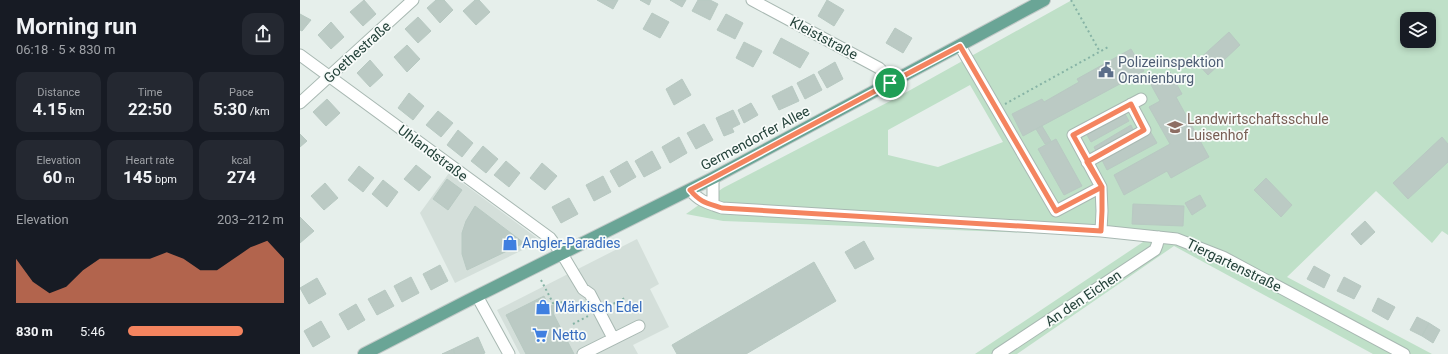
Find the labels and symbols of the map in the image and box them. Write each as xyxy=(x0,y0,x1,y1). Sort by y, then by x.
street label: Kleiststraße xyxy=(787,13,861,63)
street label: Goethestraße xyxy=(320,18,394,86)
place label: Polizeiinspektion Oranienburg xyxy=(1118,54,1224,86)
public building icon: Polizeiinspektion Oranienburg xyxy=(1097,61,1115,79)
pin xyxy=(873,66,907,100)
street label: Germendorfer Allee xyxy=(698,103,812,173)
place label: Landwirtschaftsschule Luisenhof xyxy=(1187,111,1329,143)
school or university icon: Landwirtschaftsschule Luisenhof xyxy=(1166,118,1184,136)
street label: Uhlandstraße xyxy=(395,122,471,184)
shop icon: Angler-Paradies xyxy=(501,234,519,252)
place label: Angler-Paradies xyxy=(522,235,621,251)
street label: Tiergartenstraße xyxy=(1184,235,1284,295)
street label: An den Eichen xyxy=(1042,267,1124,329)
shop icon: Märkisch Edel xyxy=(534,298,552,316)
place label: Märkisch Edel xyxy=(555,299,642,315)
supermarket icon: Netto xyxy=(531,326,549,344)
place label: Netto xyxy=(552,327,586,343)

